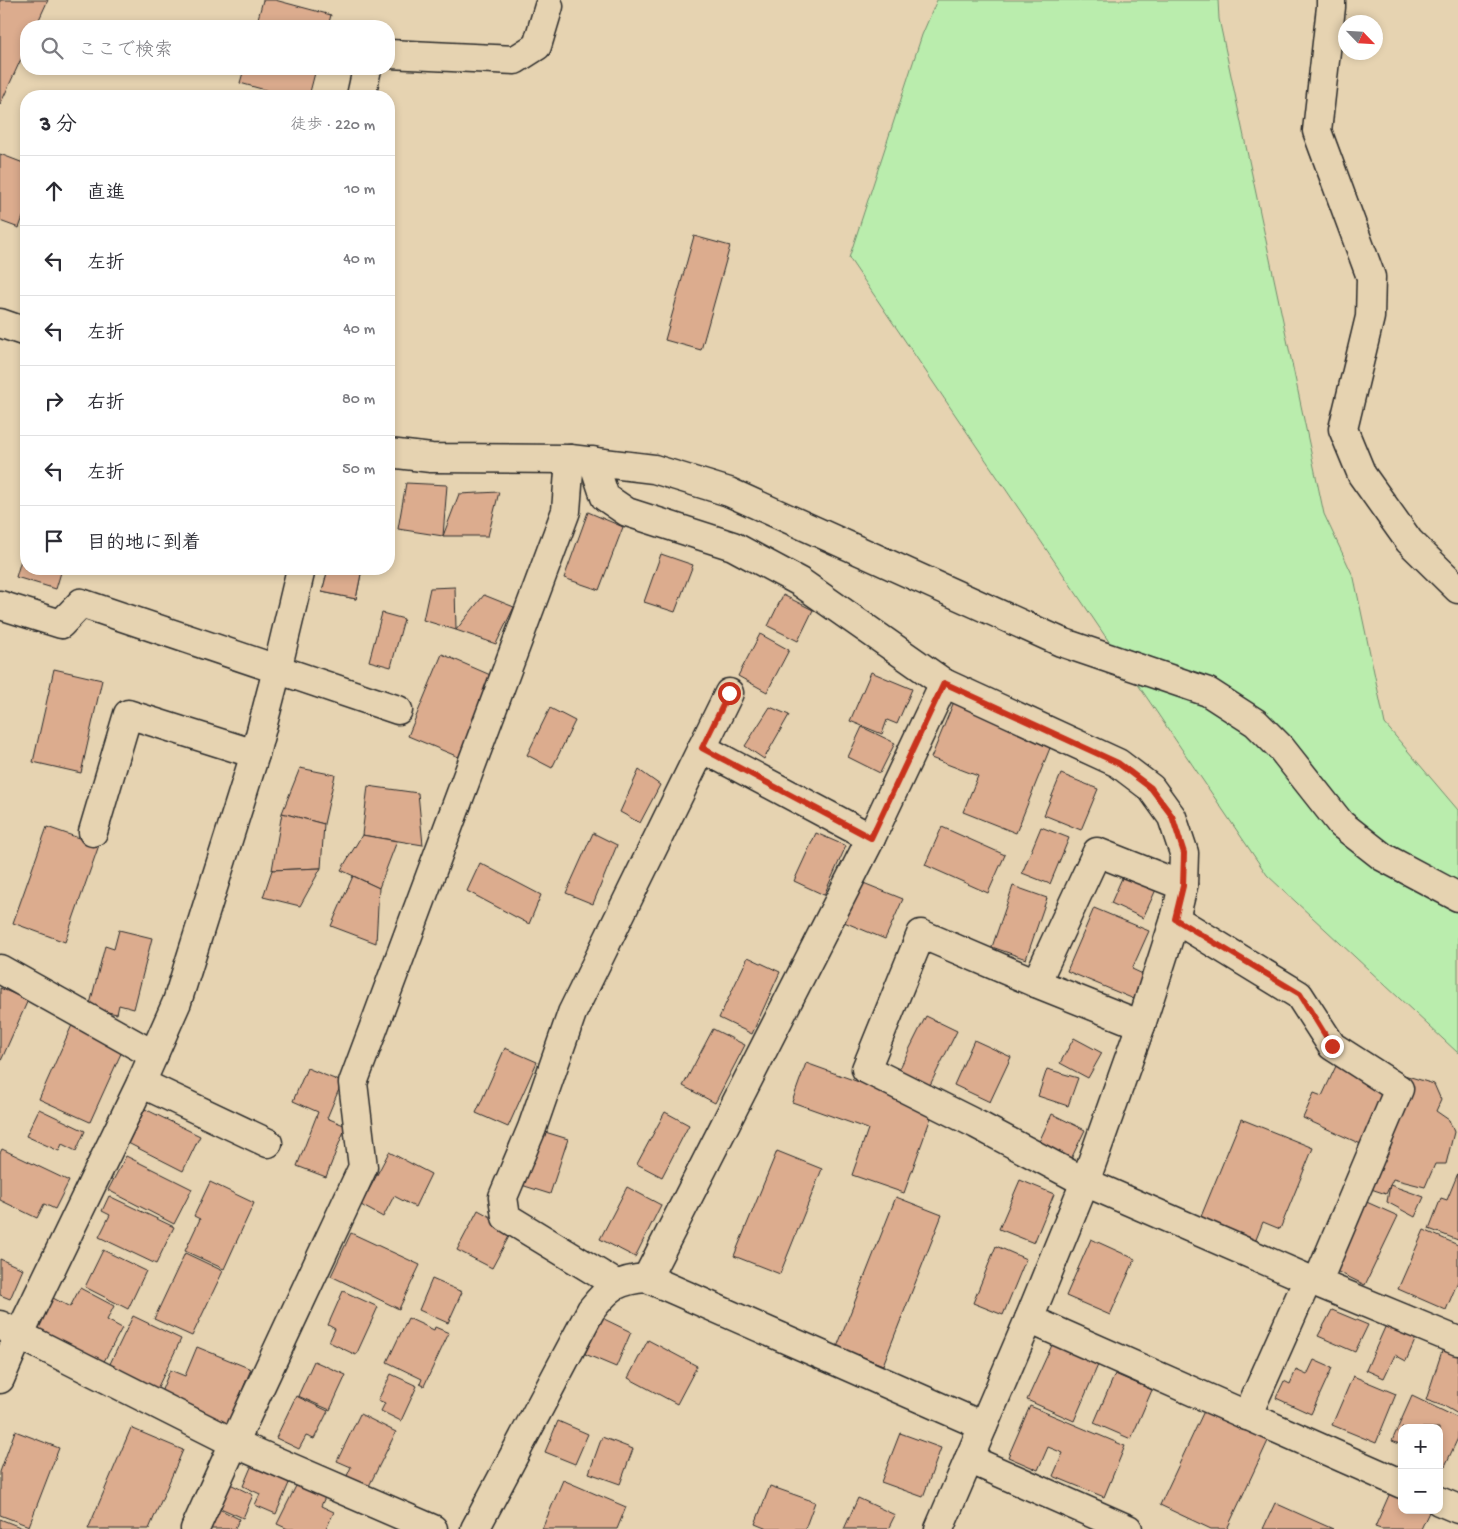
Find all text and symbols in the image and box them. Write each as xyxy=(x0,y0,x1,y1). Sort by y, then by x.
north arrow xyxy=(1338,15,1383,60)
search box xyxy=(20,20,395,75)
icon: search xyxy=(38,34,66,62)
text: ここで検索 xyxy=(78,40,173,63)
text: 3 分 xyxy=(40,114,77,139)
text: 徒歩 · 220 m xyxy=(290,117,375,136)
icon: ahead xyxy=(40,177,68,205)
text: 10 m xyxy=(344,181,375,200)
text: 直進 xyxy=(87,183,125,206)
icon: left xyxy=(40,247,68,275)
text: 40 m xyxy=(343,251,375,270)
text: 左折 xyxy=(87,253,125,276)
icon: left xyxy=(40,317,68,345)
text: 40 m xyxy=(343,321,375,340)
text: 左折 xyxy=(87,323,125,346)
icon: right xyxy=(40,387,68,415)
text: 80 m xyxy=(342,391,375,410)
text: 右折 xyxy=(87,393,125,416)
icon: left xyxy=(40,457,68,485)
text: 50 m xyxy=(342,461,375,480)
text: 左折 xyxy=(87,463,125,486)
icon: arrive xyxy=(40,527,68,555)
text: 目的地に到着 xyxy=(87,533,201,556)
route start xyxy=(718,682,741,705)
route end xyxy=(1321,1035,1344,1058)
map controls xyxy=(1398,1424,1443,1514)
button: + xyxy=(1398,1424,1443,1469)
button: − xyxy=(1398,1469,1443,1514)

